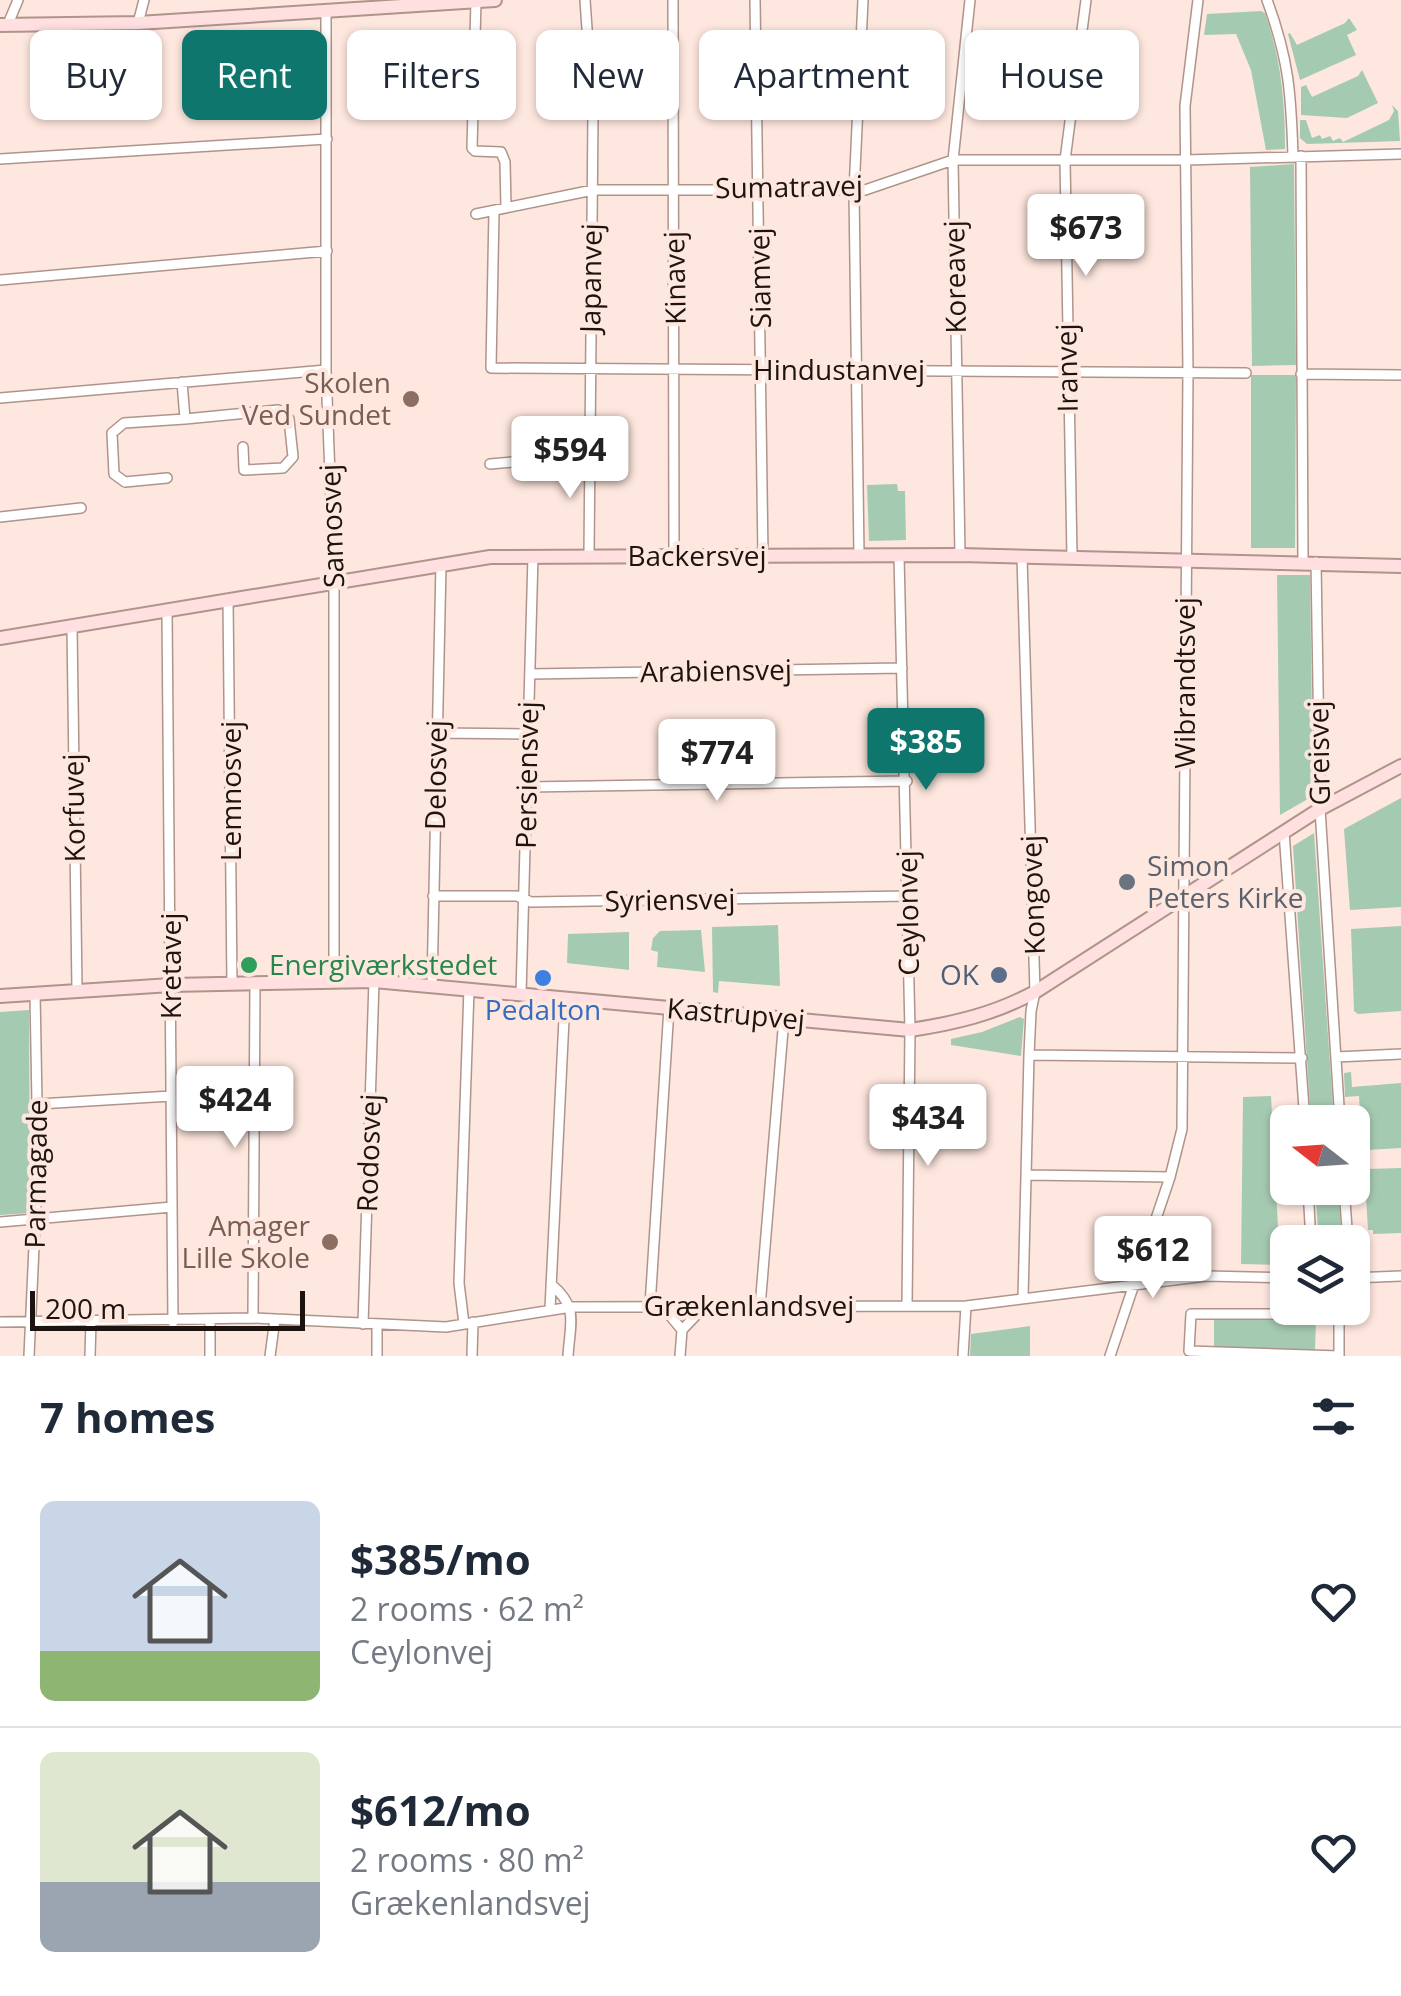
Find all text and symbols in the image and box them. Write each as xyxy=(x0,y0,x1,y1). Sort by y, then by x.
chip: Buy xyxy=(30,30,162,120)
chip: Rent xyxy=(182,30,327,120)
chip: Filters xyxy=(347,30,516,120)
chip: New xyxy=(536,30,679,120)
chip: Apartment xyxy=(699,30,945,120)
chip: House xyxy=(965,30,1139,120)
street label: Sumatravej xyxy=(715,166,863,206)
pin: $673 xyxy=(1027,194,1145,279)
text: $673 xyxy=(1049,205,1123,248)
street label: Koreavej xyxy=(934,220,974,334)
street label: Japanvej xyxy=(570,223,610,336)
street label: Siamvej xyxy=(739,227,779,329)
street label: Kinavej xyxy=(654,231,694,325)
street label: Iranvej xyxy=(1046,323,1086,413)
street label: Hindustanvej xyxy=(753,350,925,388)
place label: Skolen Ved Sundet xyxy=(242,363,391,433)
marker: Skolen Ved Sundet xyxy=(400,388,422,410)
pin: $594 xyxy=(511,416,629,501)
text: $594 xyxy=(533,427,607,470)
street label: Samosvej xyxy=(310,464,352,589)
street label: Backersvej xyxy=(627,536,767,574)
street label: Wibrandtsvej xyxy=(1165,597,1203,769)
street label: Arabiensvej xyxy=(640,650,792,690)
street label: Greisvej xyxy=(1298,700,1338,806)
street label: Persiensvej xyxy=(506,701,546,849)
pin: $385 xyxy=(867,708,985,793)
pin: $774 xyxy=(658,719,776,804)
text: $385 xyxy=(889,719,963,762)
street label: Delosvej xyxy=(415,720,455,830)
street label: Lemnosvej xyxy=(211,721,249,861)
text: $774 xyxy=(680,730,754,773)
street label: Korfuvej xyxy=(53,753,93,863)
street label: Kongovej xyxy=(1011,834,1053,956)
place label: Simon Peters Kirke xyxy=(1147,846,1303,916)
street label: Ceylonvej xyxy=(887,850,927,976)
marker: Simon Peters Kirke xyxy=(1116,871,1138,893)
street label: Syriensvej xyxy=(604,879,736,919)
street label: Kretavej xyxy=(151,913,189,1019)
place label: Energiværkstedet xyxy=(269,945,497,983)
marker: Energiværkstedet xyxy=(238,954,260,976)
place label: OK xyxy=(940,955,980,993)
marker: OK xyxy=(988,964,1010,986)
marker: Pedalton xyxy=(532,967,554,989)
street label: Kastrupvej xyxy=(665,988,807,1038)
place label: Pedalton xyxy=(485,990,601,1028)
pin: $424 xyxy=(176,1066,294,1151)
text: $424 xyxy=(198,1077,272,1120)
pin: $434 xyxy=(869,1084,987,1169)
street label: Rodosvej xyxy=(347,1093,389,1213)
text: $434 xyxy=(891,1095,965,1138)
street label: Parmagade xyxy=(15,1099,55,1249)
north arrow xyxy=(1270,1105,1370,1205)
map controls xyxy=(1270,1105,1370,1325)
place label: Amager Lille Skole xyxy=(181,1206,311,1276)
pin: $612 xyxy=(1094,1216,1212,1301)
button: layers xyxy=(1270,1225,1370,1325)
text: $612 xyxy=(1116,1227,1190,1270)
marker: Amager Lille Skole xyxy=(319,1231,341,1253)
scale bar xyxy=(30,1286,305,1330)
street label: Grækenlandsvej xyxy=(644,1286,854,1324)
text: 200 m xyxy=(45,1289,126,1327)
text: 7 homes xyxy=(40,1388,215,1445)
icon: filters xyxy=(1306,1389,1361,1444)
text: $385/mo xyxy=(350,1530,531,1587)
icon: home xyxy=(120,1541,240,1661)
icon: heart xyxy=(1306,1574,1361,1629)
text: 2 rooms · 62 m² xyxy=(350,1587,584,1630)
text: Ceylonvej xyxy=(350,1630,493,1673)
text: $612/mo xyxy=(350,1781,531,1838)
icon: home xyxy=(120,1792,240,1912)
icon: heart xyxy=(1306,1825,1361,1880)
text: 2 rooms · 80 m² xyxy=(350,1838,584,1881)
text: Grækenlandsvej xyxy=(350,1881,591,1924)

